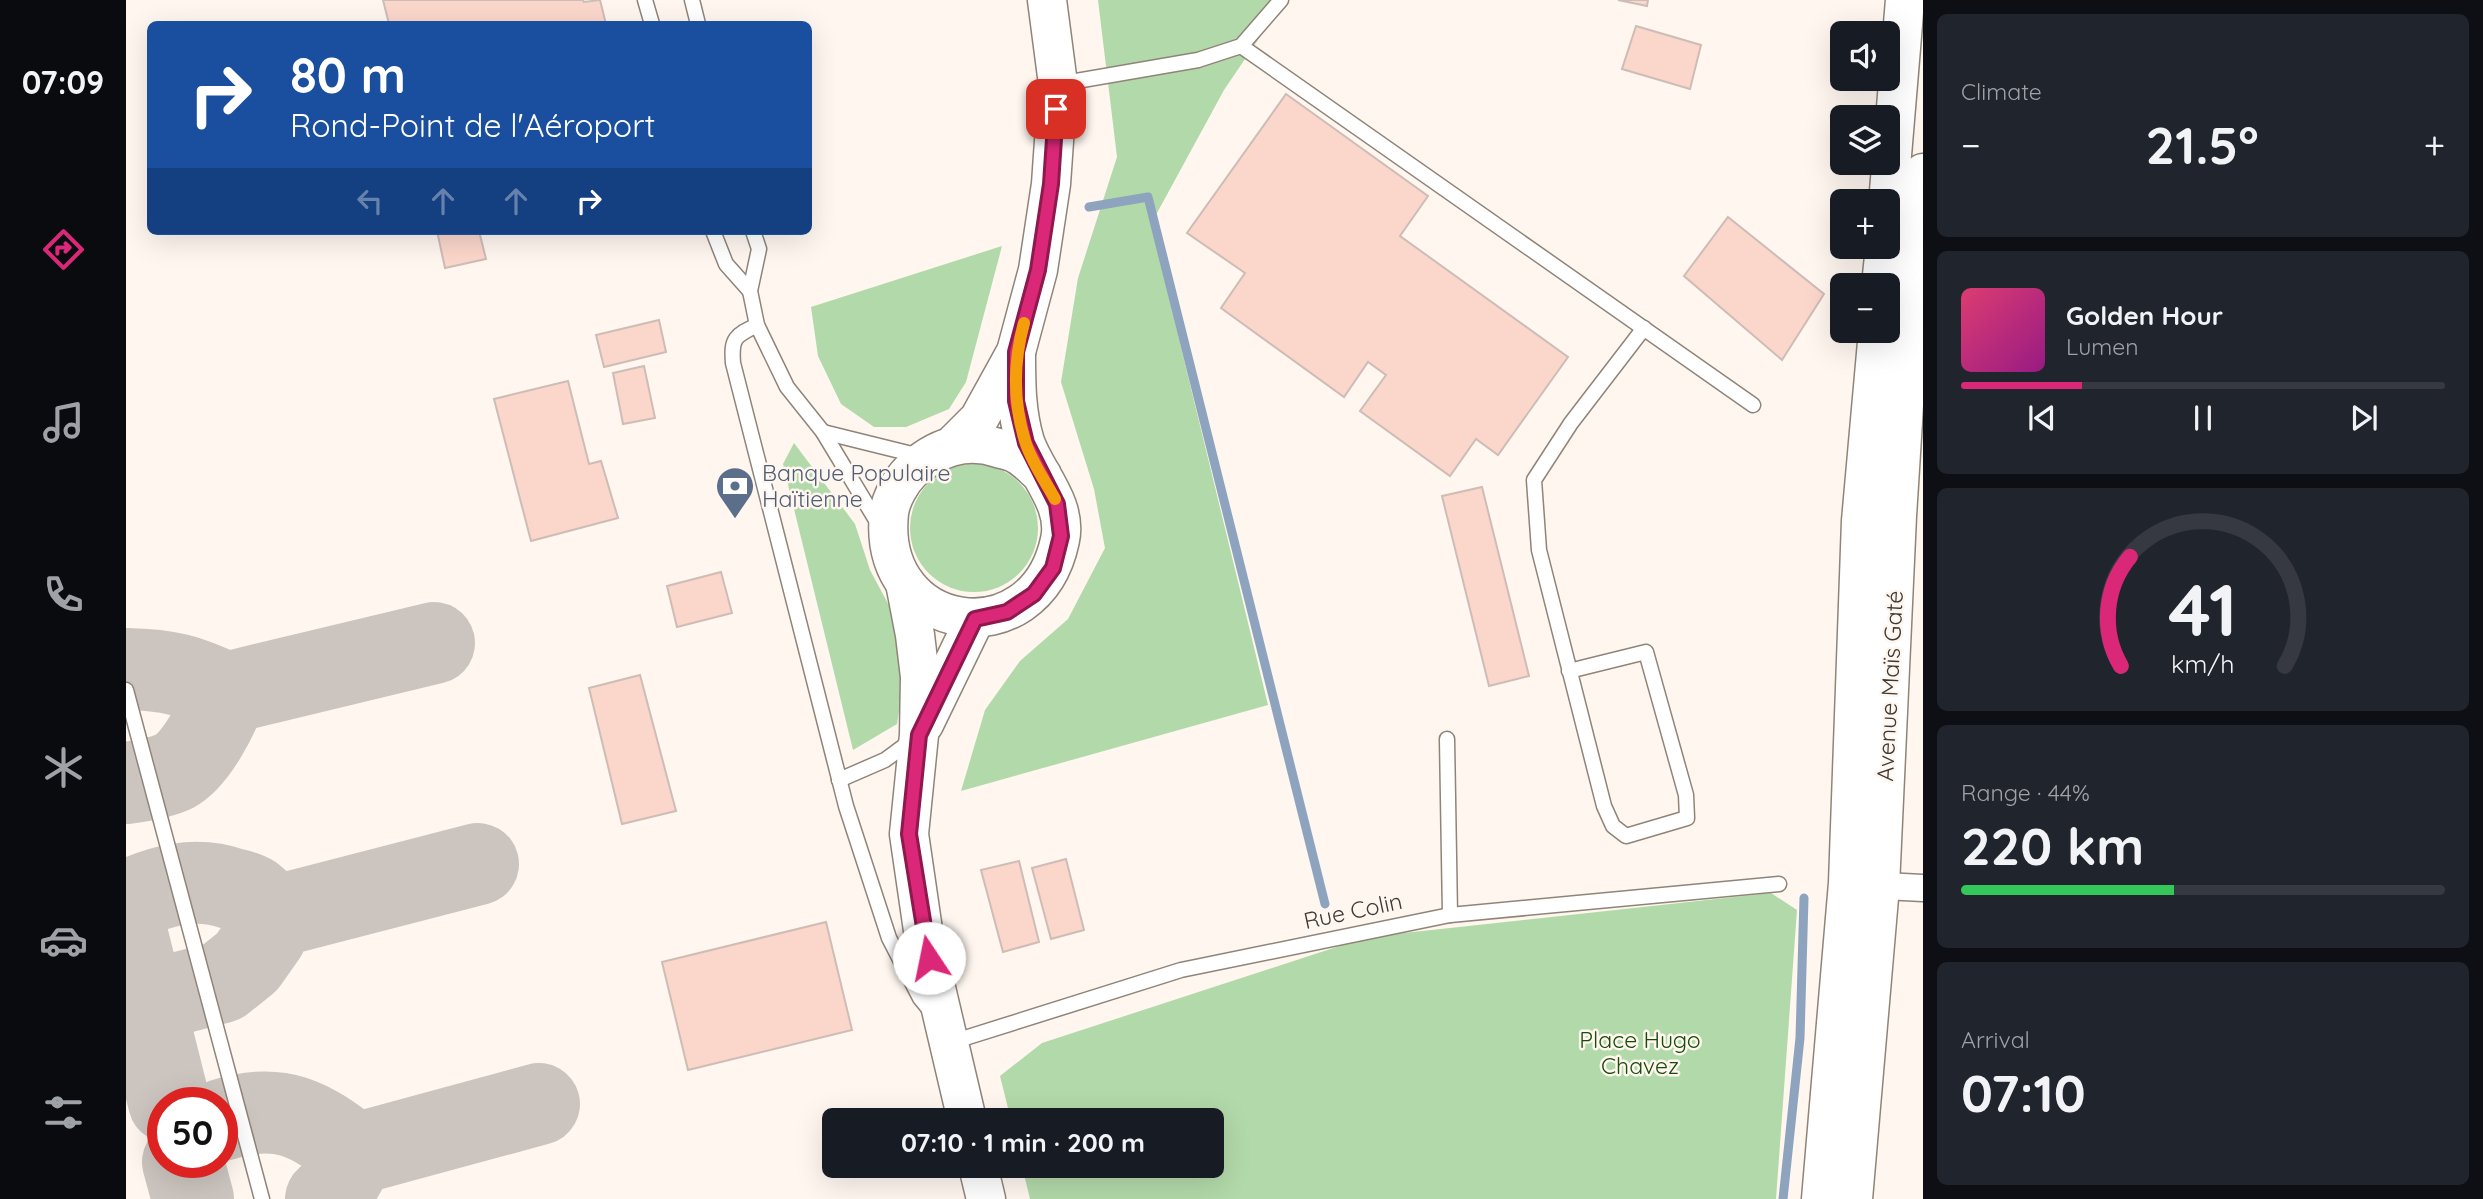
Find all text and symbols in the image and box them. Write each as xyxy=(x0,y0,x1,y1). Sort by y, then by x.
map controls xyxy=(1830,21,1900,343)
button: sound xyxy=(1830,21,1900,91)
text: 80 m xyxy=(290,44,406,105)
icon: right xyxy=(175,49,266,140)
text: 07:09 xyxy=(22,62,104,102)
text: Climate xyxy=(1961,77,2042,106)
pin xyxy=(1026,79,1086,139)
icon: arrive xyxy=(1037,90,1075,128)
text: Rond-Point de l'Aéroport xyxy=(290,105,655,145)
button: layers xyxy=(1830,105,1900,175)
text: 21.5° xyxy=(2146,112,2259,177)
text: − xyxy=(1961,121,1981,169)
text: + xyxy=(2424,121,2445,169)
icon: left xyxy=(351,182,389,220)
icon: ahead xyxy=(424,182,462,220)
icon: ahead xyxy=(497,182,535,220)
icon: right xyxy=(570,182,608,220)
button: + xyxy=(1830,189,1900,259)
icon: directions xyxy=(39,225,88,274)
button: − xyxy=(1830,273,1900,343)
text: Golden Hour xyxy=(2066,299,2223,332)
text: Lumen xyxy=(2066,332,2139,361)
icon: music xyxy=(39,398,88,447)
icon: previous xyxy=(2023,399,2061,437)
icon: pause xyxy=(2184,399,2222,437)
icon: next xyxy=(2345,399,2383,437)
place label: Banque Populaire Haïtienne xyxy=(762,458,950,513)
bank icon: Banque Populaire Haïtienne xyxy=(714,465,756,520)
text: 41 xyxy=(2169,563,2237,654)
icon: phone xyxy=(39,570,88,619)
street label: Avenue Maïs Gaté xyxy=(1870,590,1909,782)
text: km/h xyxy=(2171,647,2235,678)
icon: climate xyxy=(39,743,88,792)
text: Range · 44% xyxy=(1961,778,2090,807)
text: 220 km xyxy=(1961,813,2144,878)
street label: Rue Colin xyxy=(1301,886,1405,935)
icon: car xyxy=(39,916,88,965)
position arrow xyxy=(892,921,966,995)
park label: Place Hugo Chavez xyxy=(1579,1025,1701,1080)
text: Arrival xyxy=(1961,1025,2030,1054)
text: 07:10 xyxy=(1961,1060,2086,1125)
speed limit sign: 50 xyxy=(147,1087,238,1178)
icon: filters xyxy=(39,1088,88,1137)
text: 07:10 · 1 min · 200 m xyxy=(901,1126,1145,1159)

